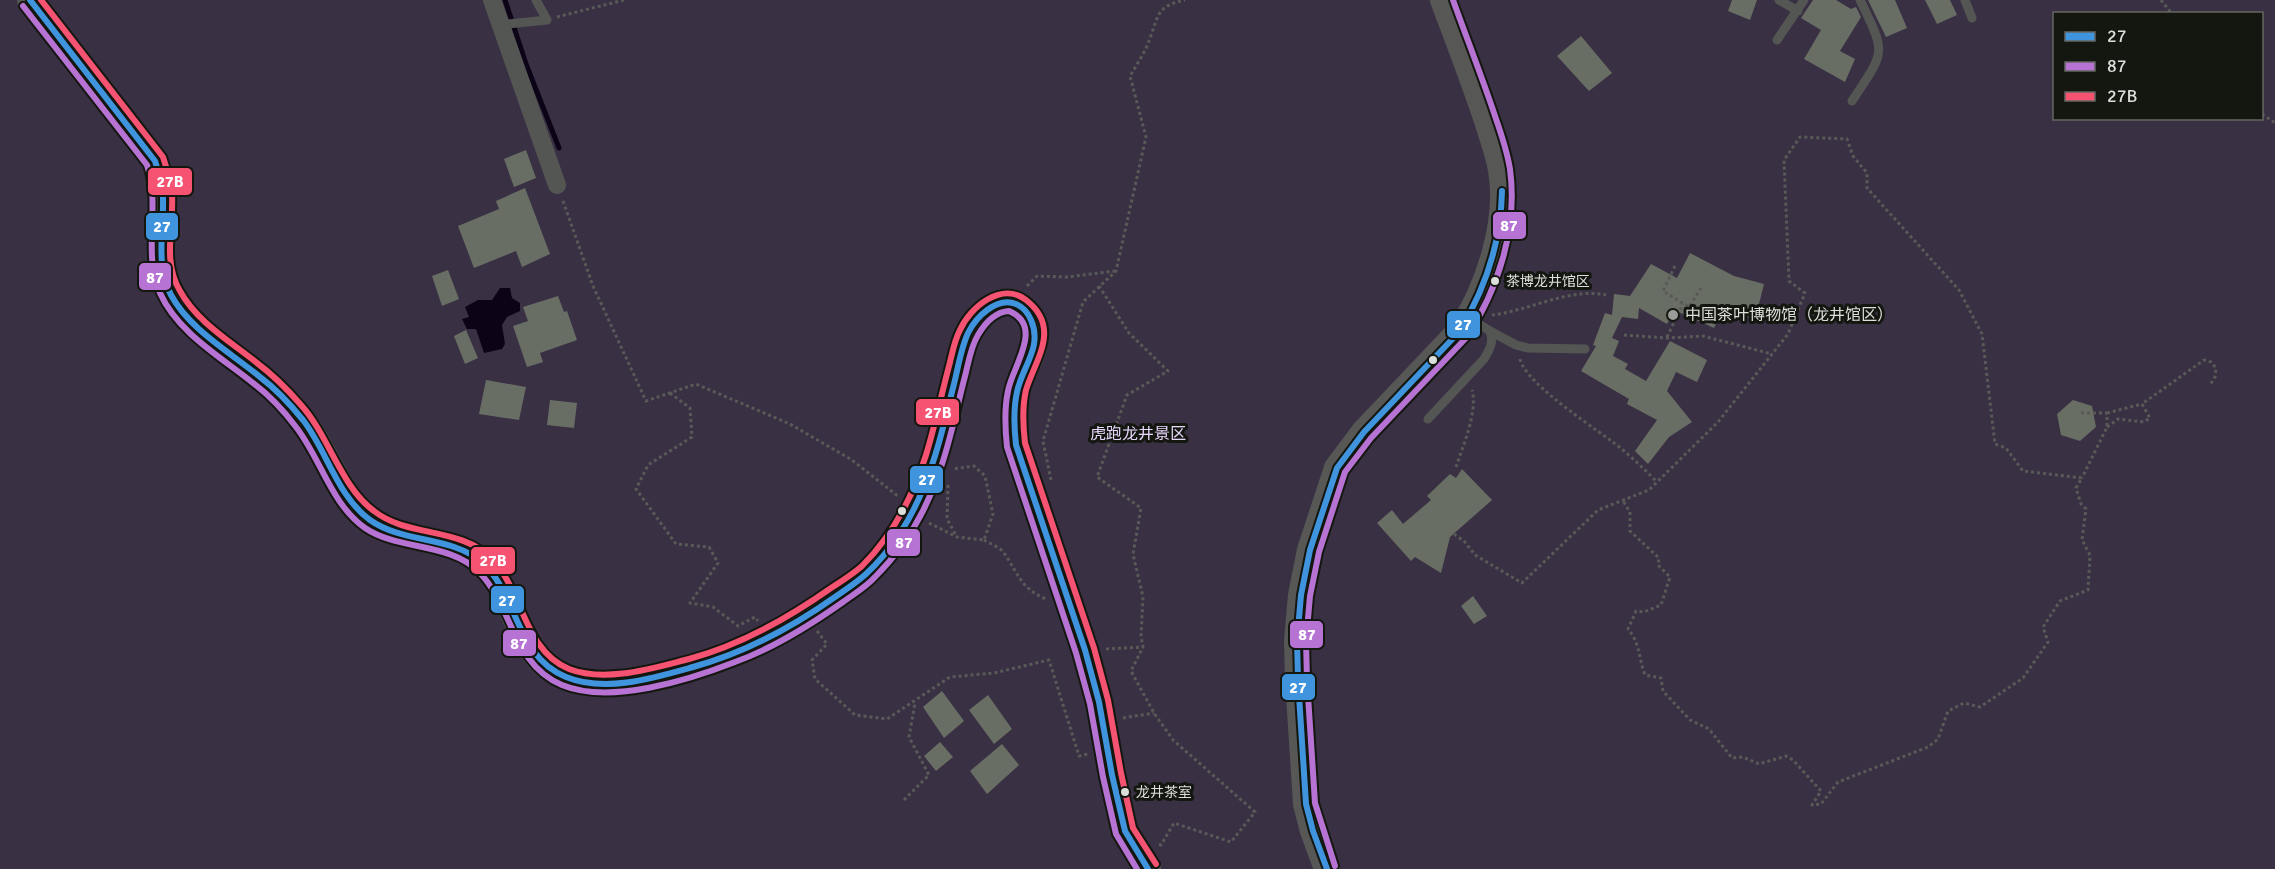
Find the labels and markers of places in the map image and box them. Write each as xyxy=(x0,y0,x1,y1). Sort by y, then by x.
place label: 茶博龙井馆区 xyxy=(1506,273,1590,290)
marker: 茶博龙井馆区 xyxy=(1489,275,1501,287)
place label: 中国茶叶博物馆（龙井馆区） xyxy=(1685,305,1893,325)
marker: 中国茶叶博物馆（龙井馆区） xyxy=(1666,308,1680,322)
unlabelled marker xyxy=(1427,354,1439,366)
unlabelled marker xyxy=(896,505,908,517)
place label: 龙井茶室 xyxy=(1136,784,1192,801)
marker: 龙井茶室 xyxy=(1119,786,1131,798)

